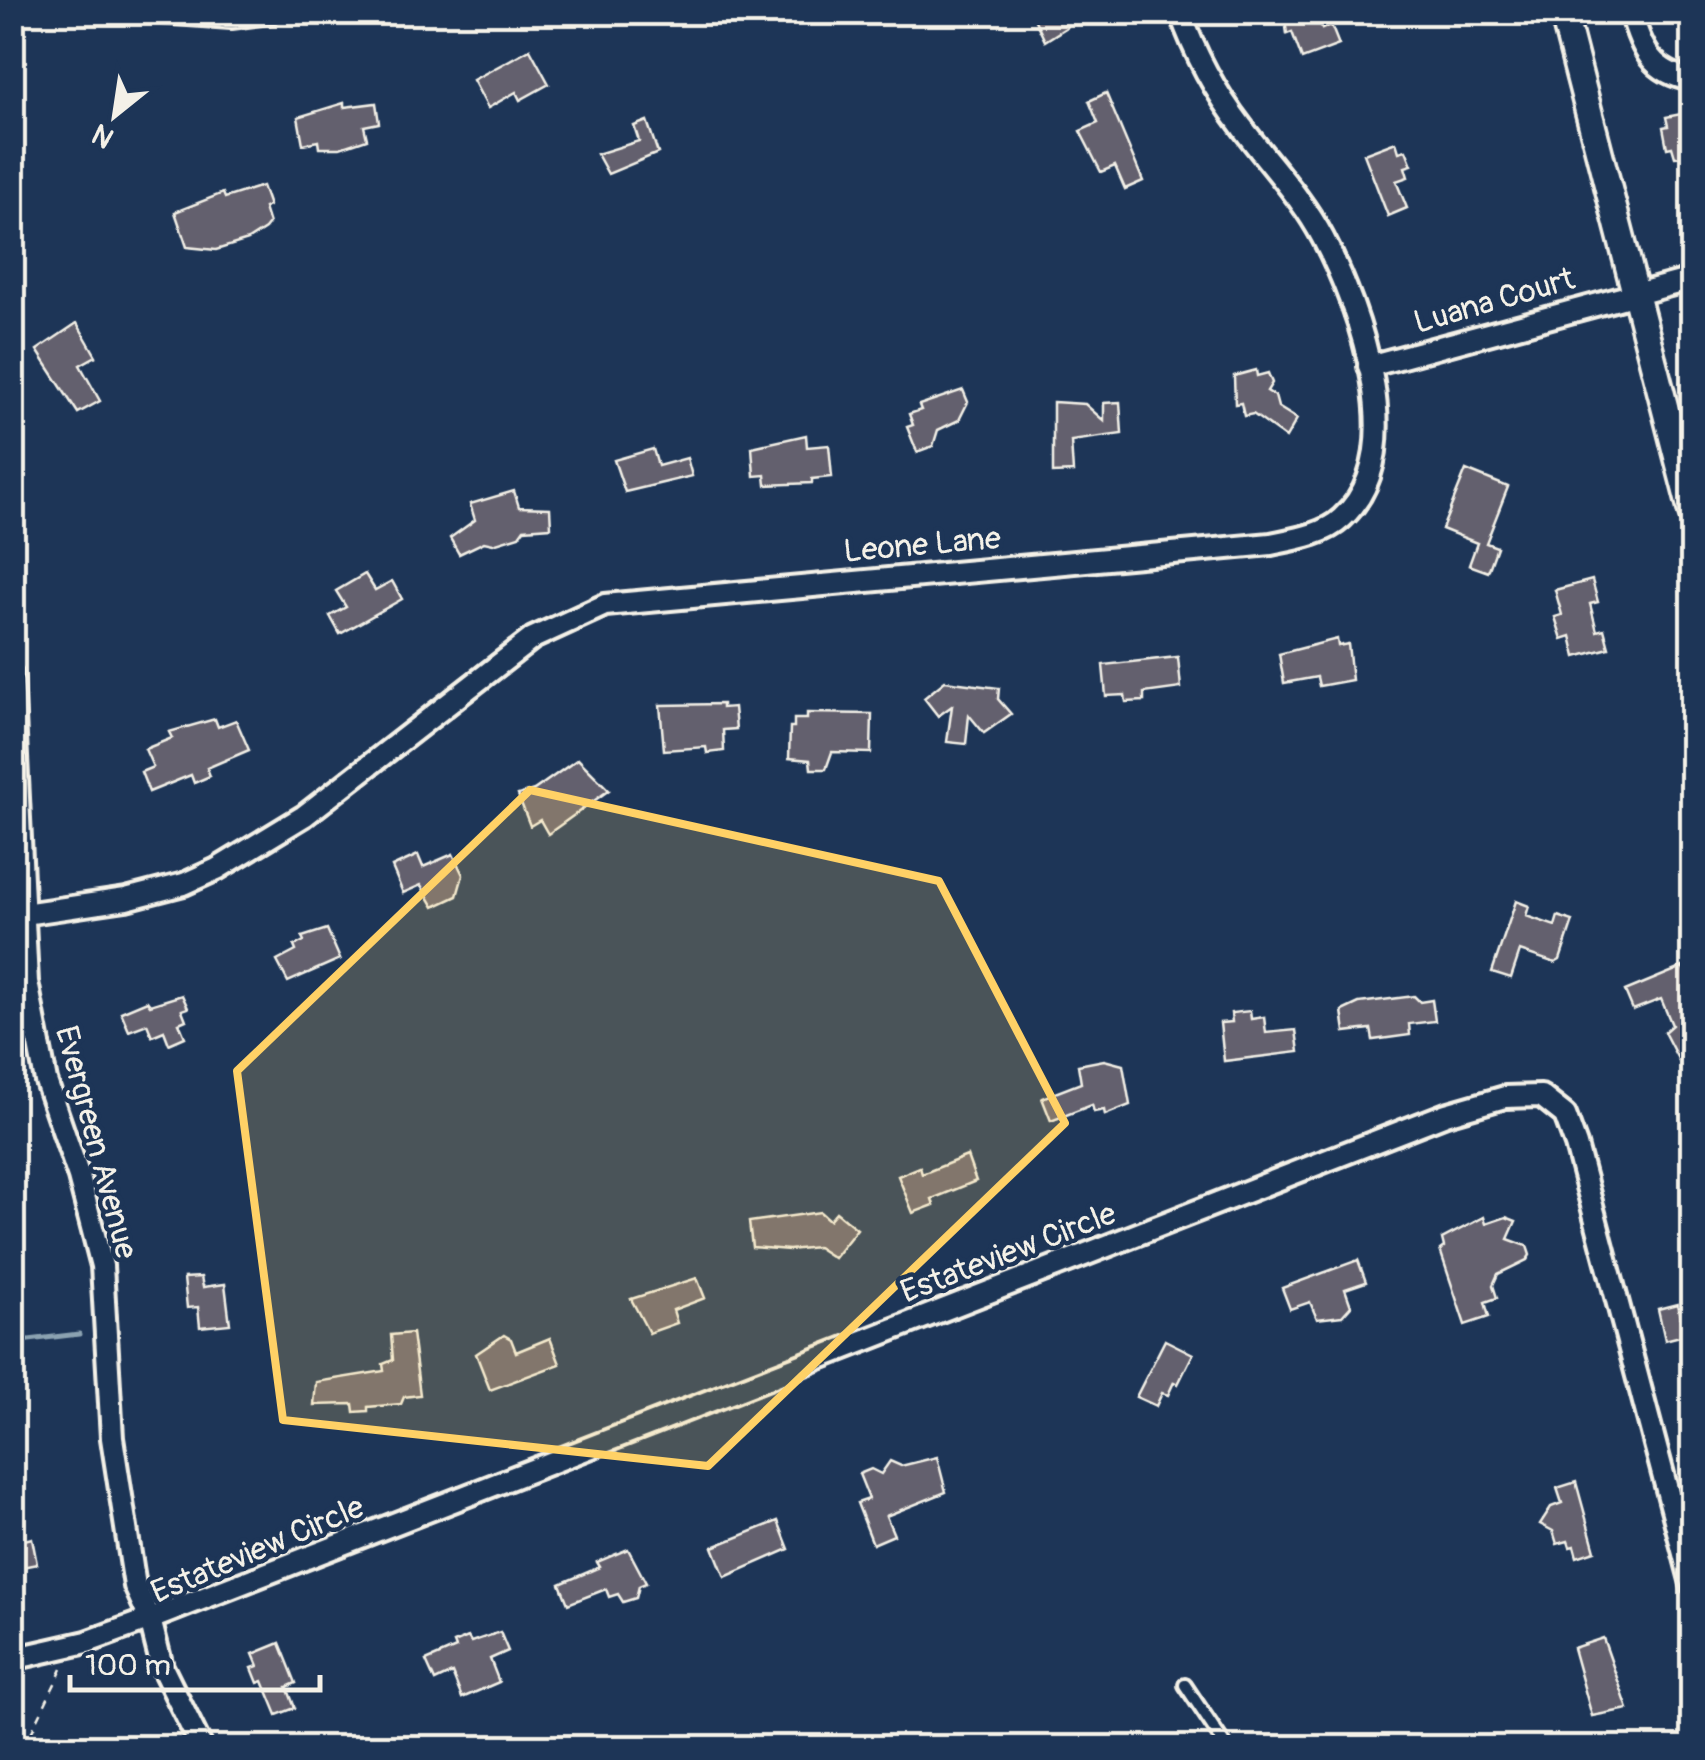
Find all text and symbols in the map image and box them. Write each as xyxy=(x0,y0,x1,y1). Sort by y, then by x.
north arrow xyxy=(65,65,165,165)
text: N xyxy=(86,115,120,155)
street label: Luana Court xyxy=(1409,259,1579,343)
street label: Leone Lane xyxy=(842,518,1002,572)
street label: Evergreen Avenue xyxy=(46,1021,146,1263)
street label: Estateview Circle xyxy=(895,1193,1122,1312)
street label: Estateview Circle xyxy=(145,1487,370,1613)
scale bar xyxy=(70,1630,320,1692)
text: 100 m xyxy=(85,1647,171,1684)

